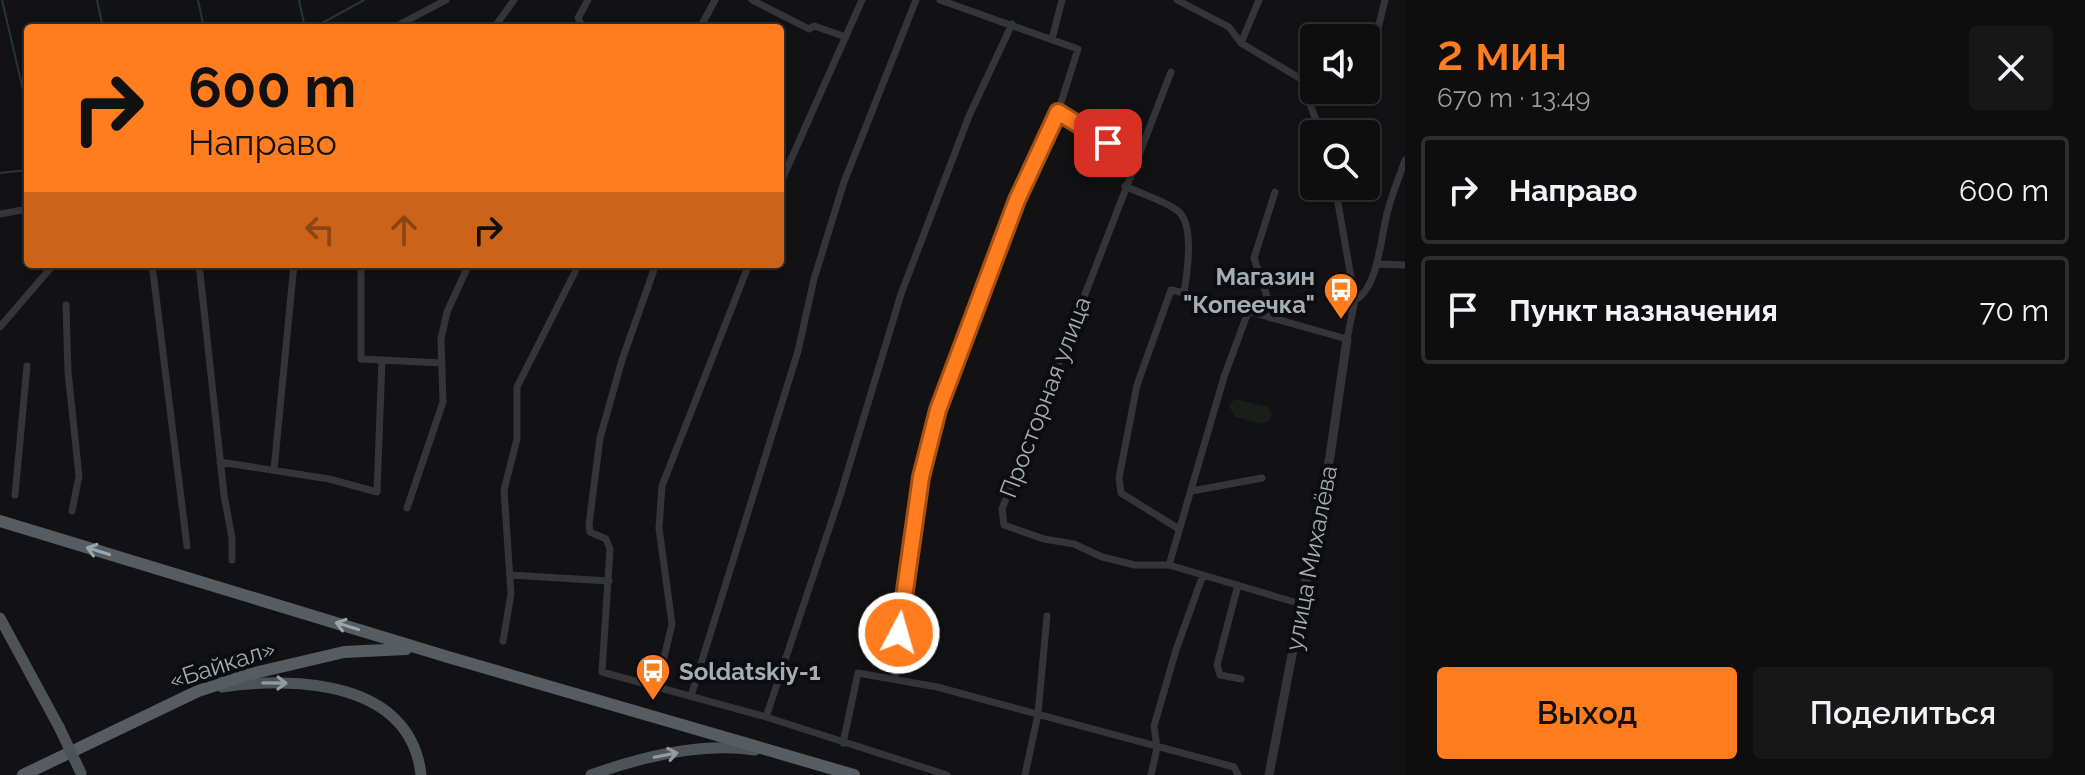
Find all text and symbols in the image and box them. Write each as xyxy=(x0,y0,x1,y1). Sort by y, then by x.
map controls xyxy=(1300,24,1380,200)
button: sound xyxy=(1300,24,1380,104)
text: 2 мин xyxy=(1437,25,1567,81)
button: close xyxy=(1969,26,2053,110)
text: 600 m xyxy=(188,54,356,120)
icon: right xyxy=(56,56,160,160)
text: 670 m · 13:49 xyxy=(1437,83,1590,113)
pin xyxy=(1074,109,1142,177)
button: search xyxy=(1300,120,1380,200)
text: Направо xyxy=(188,121,337,163)
icon: arrive xyxy=(1086,121,1130,165)
icon: right xyxy=(1441,168,1485,212)
text: Направо xyxy=(1509,173,1638,208)
text: 600 m xyxy=(1959,173,2049,208)
icon: left xyxy=(298,208,342,252)
icon: ahead xyxy=(382,208,426,252)
icon: right xyxy=(466,208,510,252)
place label: Магазин "Копеечка" xyxy=(1183,262,1315,319)
bus stop icon: Магазин "Копеечка" xyxy=(1322,271,1360,321)
icon: arrive xyxy=(1441,288,1485,332)
street label: Просторная улица xyxy=(993,292,1097,502)
text: Пункт назначения xyxy=(1509,293,1778,328)
text: 70 m xyxy=(1979,293,2049,328)
street label: улица Михалёва xyxy=(1279,463,1343,653)
one-way arrow xyxy=(86,543,111,557)
position arrow xyxy=(857,591,941,675)
one-way arrow xyxy=(334,618,360,633)
street label: «Байкал» xyxy=(165,633,279,695)
bus stop icon: Soldatskiy-1 xyxy=(634,652,672,702)
place label: Soldatskiy-1 xyxy=(679,657,821,686)
button: Выход xyxy=(1437,667,1737,759)
button: Поделиться xyxy=(1753,667,2053,759)
one-way arrow xyxy=(261,676,288,691)
one-way arrow xyxy=(653,747,678,762)

